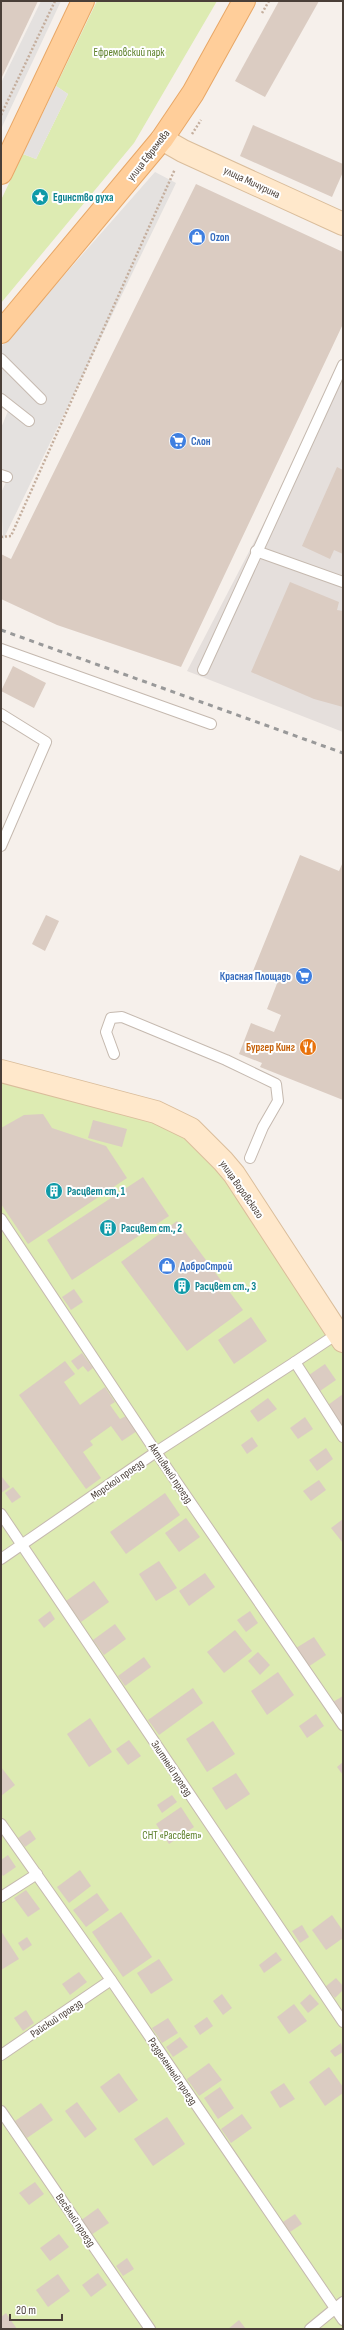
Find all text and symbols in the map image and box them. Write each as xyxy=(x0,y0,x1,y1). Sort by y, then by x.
park label: Ефремовский парк xyxy=(93,46,165,59)
street label: улица Ефремова xyxy=(124,127,172,183)
street label: улица Мичурина xyxy=(221,164,282,201)
place icon: Единство духа xyxy=(30,187,50,207)
place label: Единство духа xyxy=(53,191,114,204)
shop icon: Ozon xyxy=(187,227,207,247)
place label: Ozon xyxy=(210,231,230,244)
supermarket icon: Слон xyxy=(168,431,188,451)
place label: Слон xyxy=(191,435,211,448)
supermarket icon: Красная Площадь xyxy=(294,966,314,986)
place label: Красная Площадь xyxy=(220,970,291,983)
restaurant icon: Бургер Кинг xyxy=(298,1037,318,1057)
place label: Бургер Кинг xyxy=(246,1041,296,1054)
street label: улица Воровского xyxy=(217,1158,267,1221)
building icon: Расцвет ст, 1 xyxy=(44,1181,64,1201)
place label: Расцвет ст, 1 xyxy=(67,1185,126,1198)
building icon: Расцвет ст., 2 xyxy=(98,1218,118,1238)
place label: Расцвет ст., 2 xyxy=(121,1222,182,1235)
shop icon: ДоброСтрой xyxy=(157,1256,177,1276)
place label: ДоброСтрой xyxy=(180,1260,232,1273)
building icon: Расцвет ст., 3 xyxy=(172,1276,192,1296)
place label: Расцвет ст., 3 xyxy=(195,1280,256,1293)
street label: Активный проезд xyxy=(145,1440,195,1506)
street label: Морской проезд xyxy=(88,1456,146,1502)
street label: Элитный проезд xyxy=(148,1738,195,1799)
park label: СНТ «Рассвет» xyxy=(142,1829,202,1842)
street label: Райский проезд xyxy=(28,1996,85,2040)
street label: Разделенный проезд xyxy=(145,2035,200,2107)
street label: Весёлый проезд xyxy=(53,2191,98,2249)
scale bar xyxy=(10,2296,62,2322)
text: 20 m xyxy=(16,2303,36,2318)

